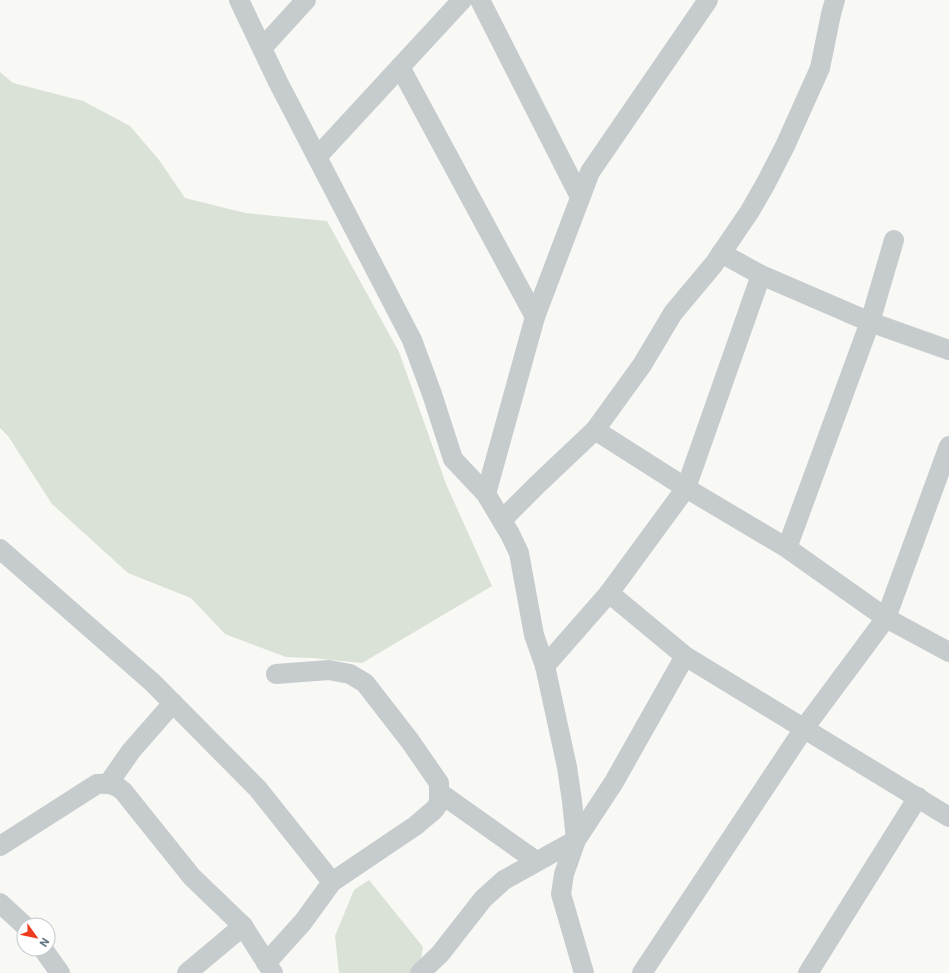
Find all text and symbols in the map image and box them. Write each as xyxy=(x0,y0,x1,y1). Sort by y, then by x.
north arrow xyxy=(16,917,56,957)
text: N xyxy=(36,935,52,949)

